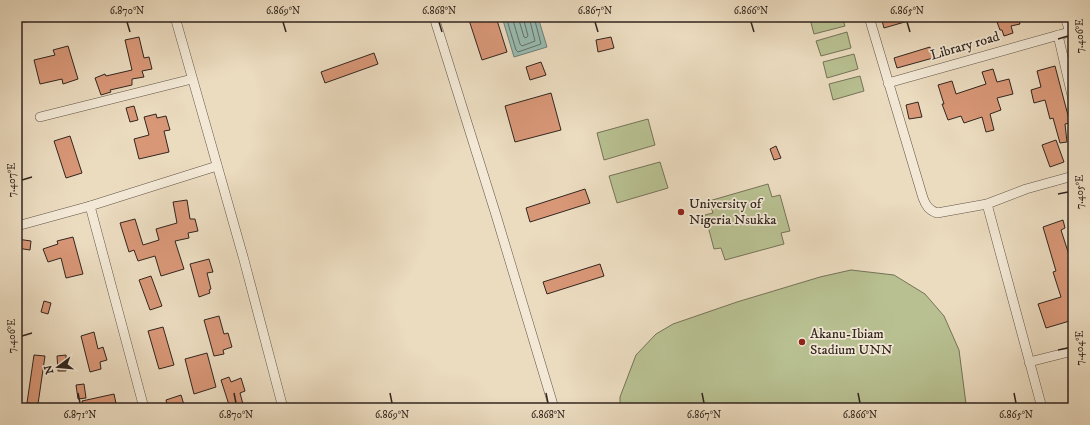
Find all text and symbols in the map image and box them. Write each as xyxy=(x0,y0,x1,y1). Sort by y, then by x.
text: 6.870°N xyxy=(110,5,144,17)
text: 6.869°N xyxy=(266,5,300,17)
text: 6.868°N xyxy=(422,5,456,17)
text: 6.867°N xyxy=(578,5,612,17)
text: 6.866°N xyxy=(734,5,768,17)
text: 6.865°N xyxy=(890,5,924,17)
text: 7.406°E xyxy=(1074,19,1086,53)
street label: Library road xyxy=(928,28,1002,64)
text: 7.407°E xyxy=(6,163,18,197)
text: 7.405°E xyxy=(1074,175,1086,209)
place label: University of Nigeria Nsukka xyxy=(689,195,777,229)
marker: University of Nigeria Nsukka xyxy=(676,207,686,217)
text: 7.406°E xyxy=(6,319,18,353)
place label: Akanu-Ibiam Stadium UNN xyxy=(810,325,893,359)
text: 7.404°E xyxy=(1074,331,1086,365)
marker: Akanu-Ibiam Stadium UNN xyxy=(797,337,807,347)
north arrow xyxy=(38,347,78,387)
text: N xyxy=(41,363,57,376)
text: 6.871°N xyxy=(64,409,96,421)
text: 6.870°N xyxy=(219,409,253,421)
text: 6.869°N xyxy=(375,409,409,421)
text: 6.868°N xyxy=(531,409,565,421)
text: 6.867°N xyxy=(687,409,721,421)
text: 6.866°N xyxy=(843,409,877,421)
text: 6.865°N xyxy=(999,409,1033,421)

